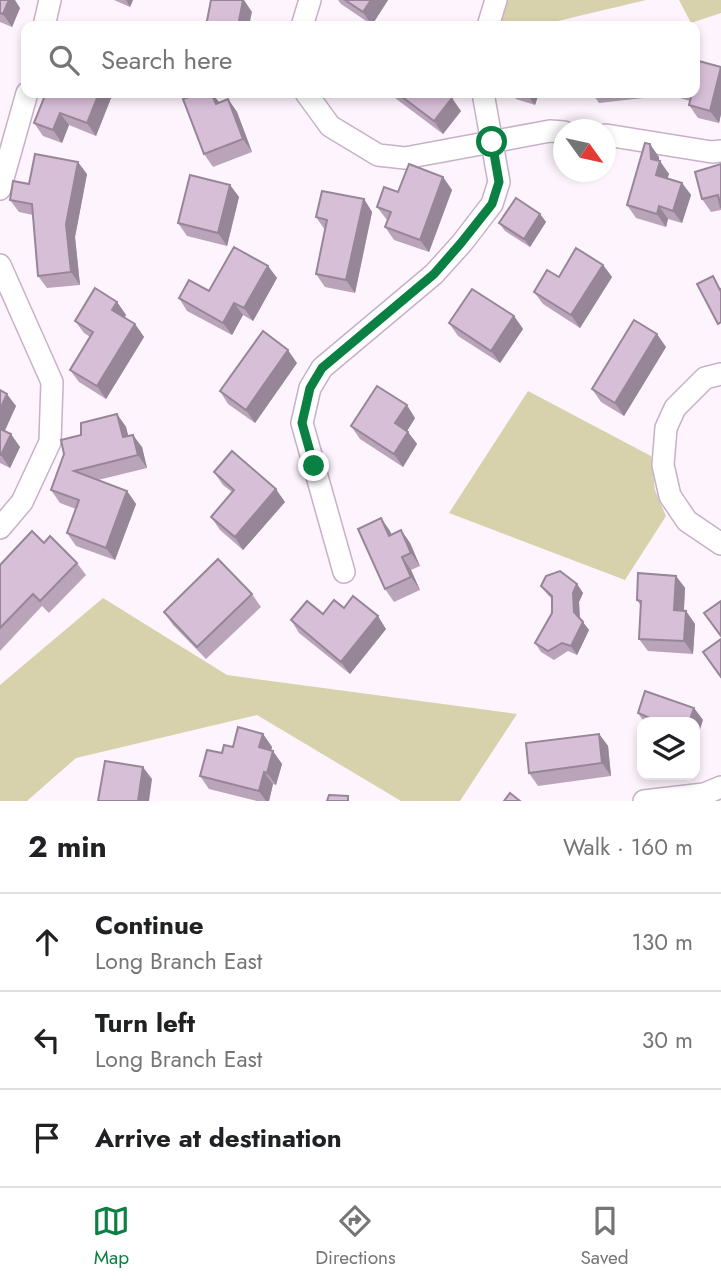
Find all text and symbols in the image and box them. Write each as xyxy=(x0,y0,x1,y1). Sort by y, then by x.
search box xyxy=(21,21,700,98)
icon: search xyxy=(45,41,83,79)
text: Search here xyxy=(101,41,233,79)
north arrow xyxy=(553,119,616,182)
route start xyxy=(476,126,507,157)
route end xyxy=(298,450,329,481)
map controls xyxy=(637,717,700,780)
button: layers xyxy=(637,717,700,780)
text: 2 min xyxy=(28,825,107,868)
text: Walk · 160 m xyxy=(563,830,693,864)
text: Continue xyxy=(95,906,204,944)
icon: ahead xyxy=(28,923,66,961)
text: 130 m xyxy=(631,925,693,959)
text: Long Branch East xyxy=(95,944,262,978)
text: Turn left xyxy=(95,1004,195,1042)
icon: left xyxy=(28,1021,66,1059)
text: 30 m xyxy=(642,1023,693,1057)
text: Long Branch East xyxy=(95,1042,262,1076)
icon: arrive xyxy=(28,1119,66,1157)
text: Arrive at destination xyxy=(95,1119,342,1157)
tab: Map xyxy=(92,1202,130,1271)
tab: Directions xyxy=(315,1202,396,1271)
tab: Saved xyxy=(580,1202,629,1271)

